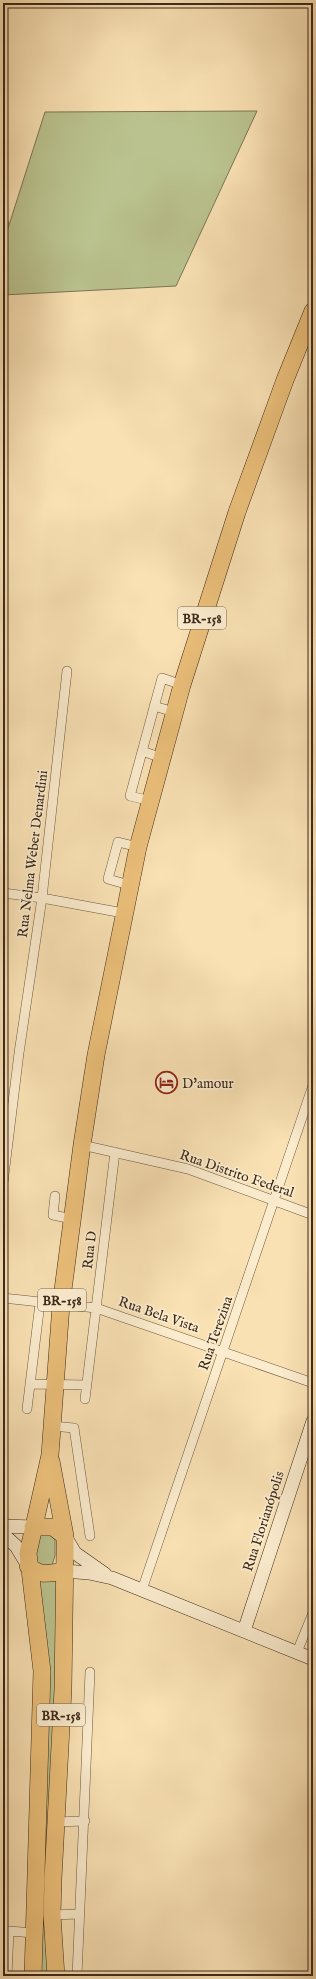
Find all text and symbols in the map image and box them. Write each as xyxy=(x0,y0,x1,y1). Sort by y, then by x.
road number: BR-158 xyxy=(178,607,226,629)
street label: Rua Nelma Weber Denardini xyxy=(14,769,52,939)
hotel icon: D'amour xyxy=(153,1070,179,1096)
place label: D'amour xyxy=(182,1075,234,1093)
street label: Rua Distrito Federal xyxy=(177,1146,296,1202)
street label: Rua D xyxy=(79,1230,101,1270)
road number: BR-158 xyxy=(38,1289,86,1311)
street label: Rua Bela Vista xyxy=(116,1293,202,1337)
street label: Rua Terezina xyxy=(195,1293,237,1373)
street label: Rua Florianópolis xyxy=(239,1469,289,1574)
road number: BR-158 xyxy=(37,1704,85,1726)

